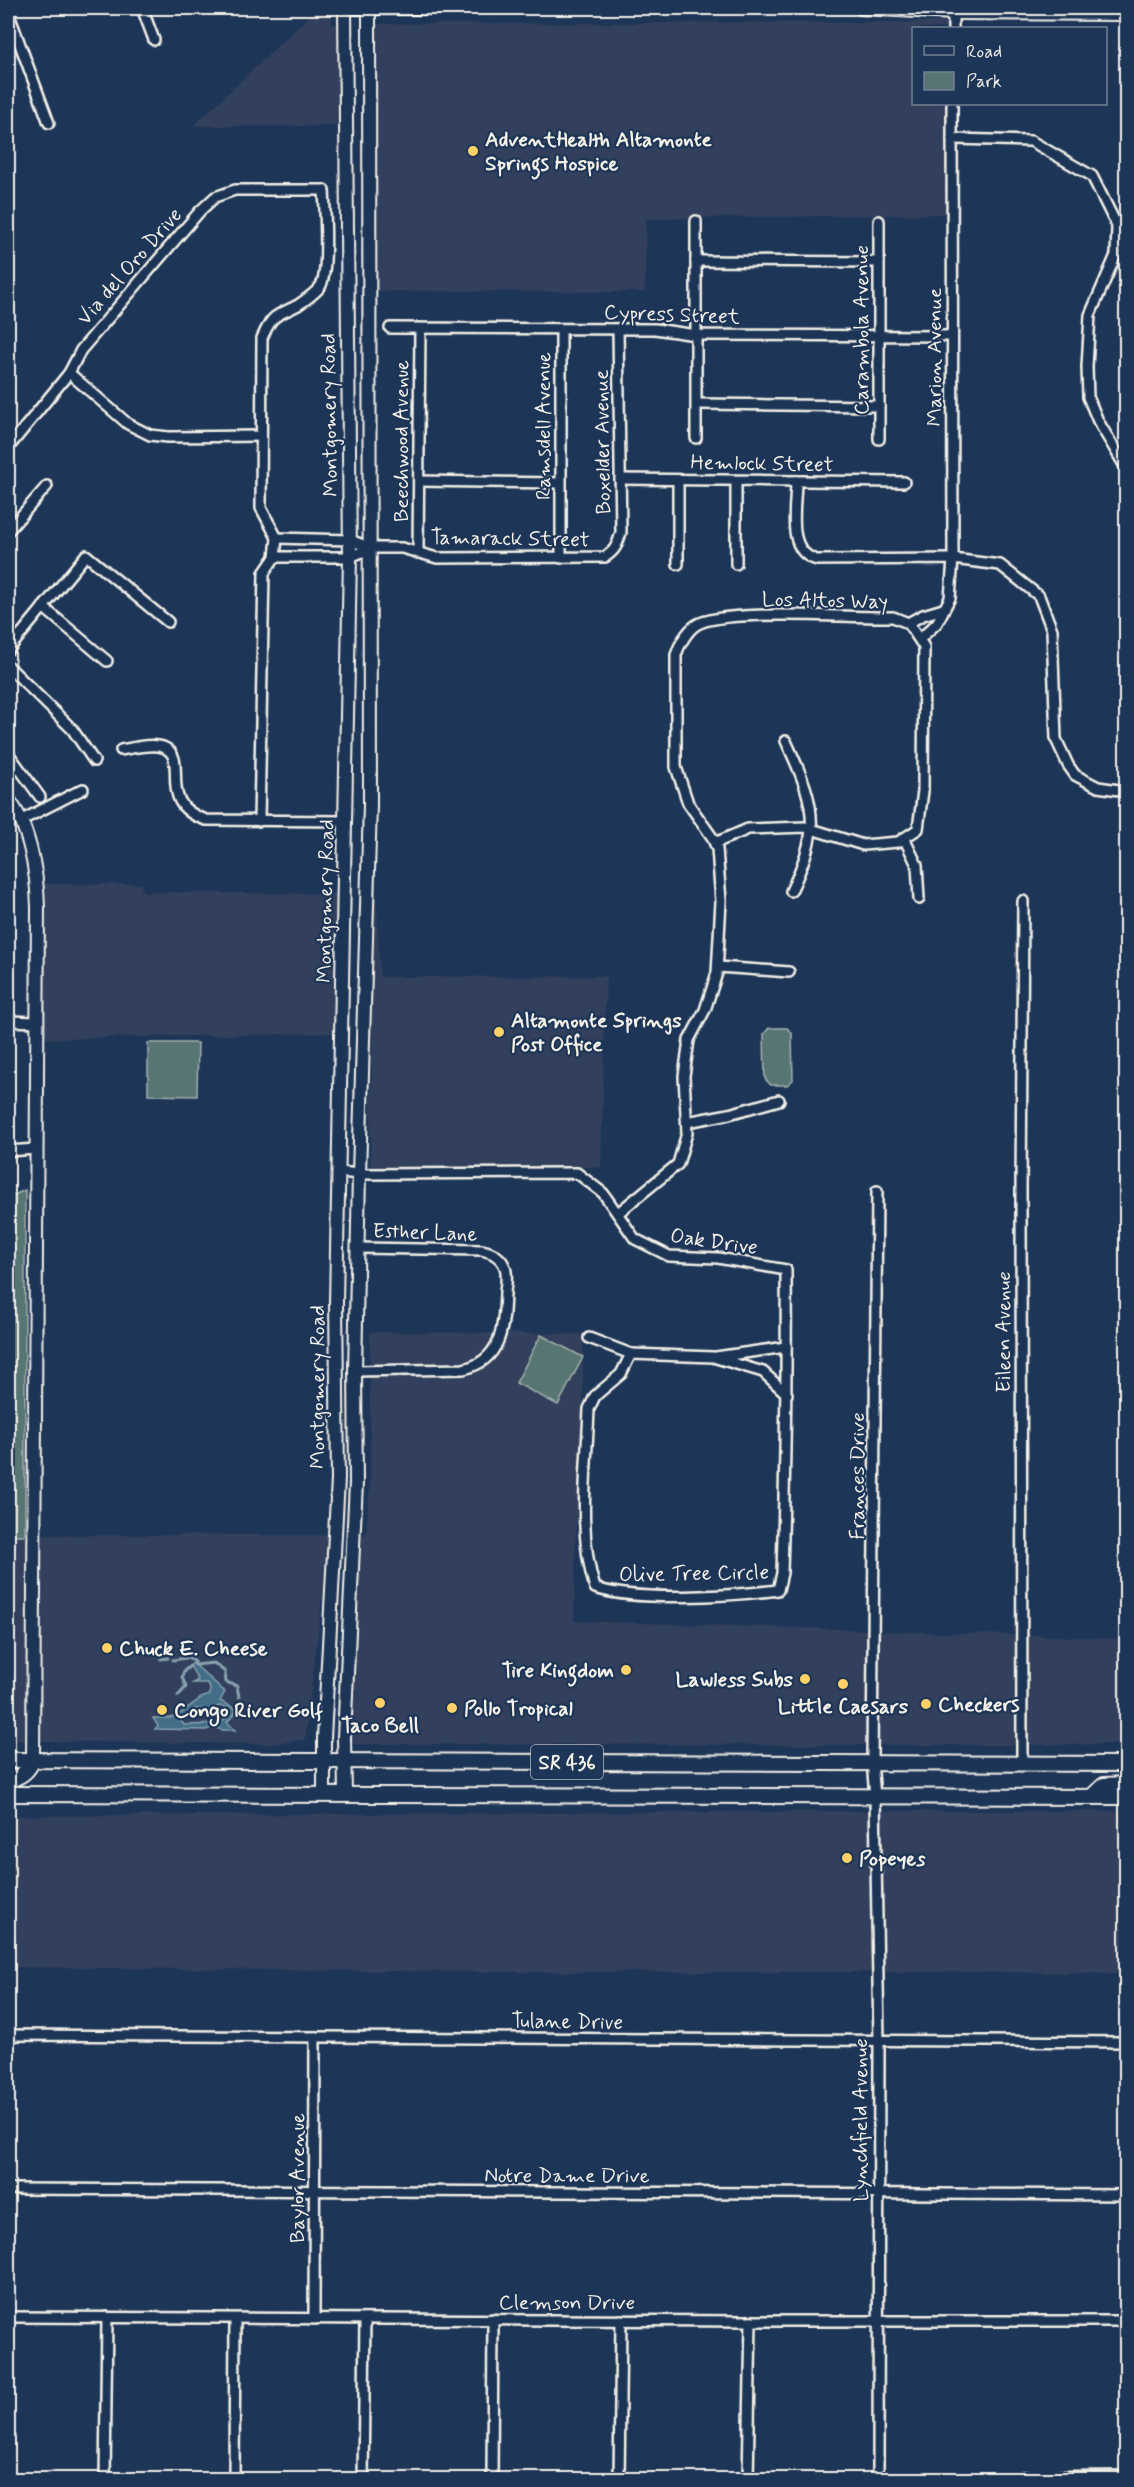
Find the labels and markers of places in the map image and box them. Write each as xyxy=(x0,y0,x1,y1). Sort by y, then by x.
place label: AdventHealth Altamonte Springs Hospice xyxy=(485,126,713,180)
marker: AdventHealth Altamonte Springs Hospice xyxy=(466,144,480,158)
place label: Altamonte Springs Post Office xyxy=(511,1007,682,1059)
marker: Altamonte Springs Post Office xyxy=(492,1025,506,1039)
place label: Chuck E. Cheese xyxy=(119,1635,268,1663)
marker: Chuck E. Cheese xyxy=(100,1641,114,1655)
place label: Tire Kingdom xyxy=(502,1657,614,1687)
marker: Tire Kingdom xyxy=(619,1663,633,1677)
place label: Lawless Subs xyxy=(676,1666,794,1694)
marker: Lawless Subs xyxy=(798,1672,812,1686)
marker: Little Caesars xyxy=(836,1677,850,1691)
place label: Checkers xyxy=(938,1691,1020,1719)
place label: Little Caesars xyxy=(778,1693,909,1721)
place label: Pollo Tropical xyxy=(464,1695,573,1723)
marker: Taco Bell xyxy=(373,1696,387,1710)
place label: Congo River Golf xyxy=(174,1697,323,1727)
marker: Checkers xyxy=(919,1697,933,1711)
marker: Pollo Tropical xyxy=(445,1701,459,1715)
marker: Congo River Golf xyxy=(155,1703,169,1717)
place label: Taco Bell xyxy=(341,1712,419,1740)
place label: Popeyes xyxy=(859,1845,926,1873)
marker: Popeyes xyxy=(840,1851,854,1865)

